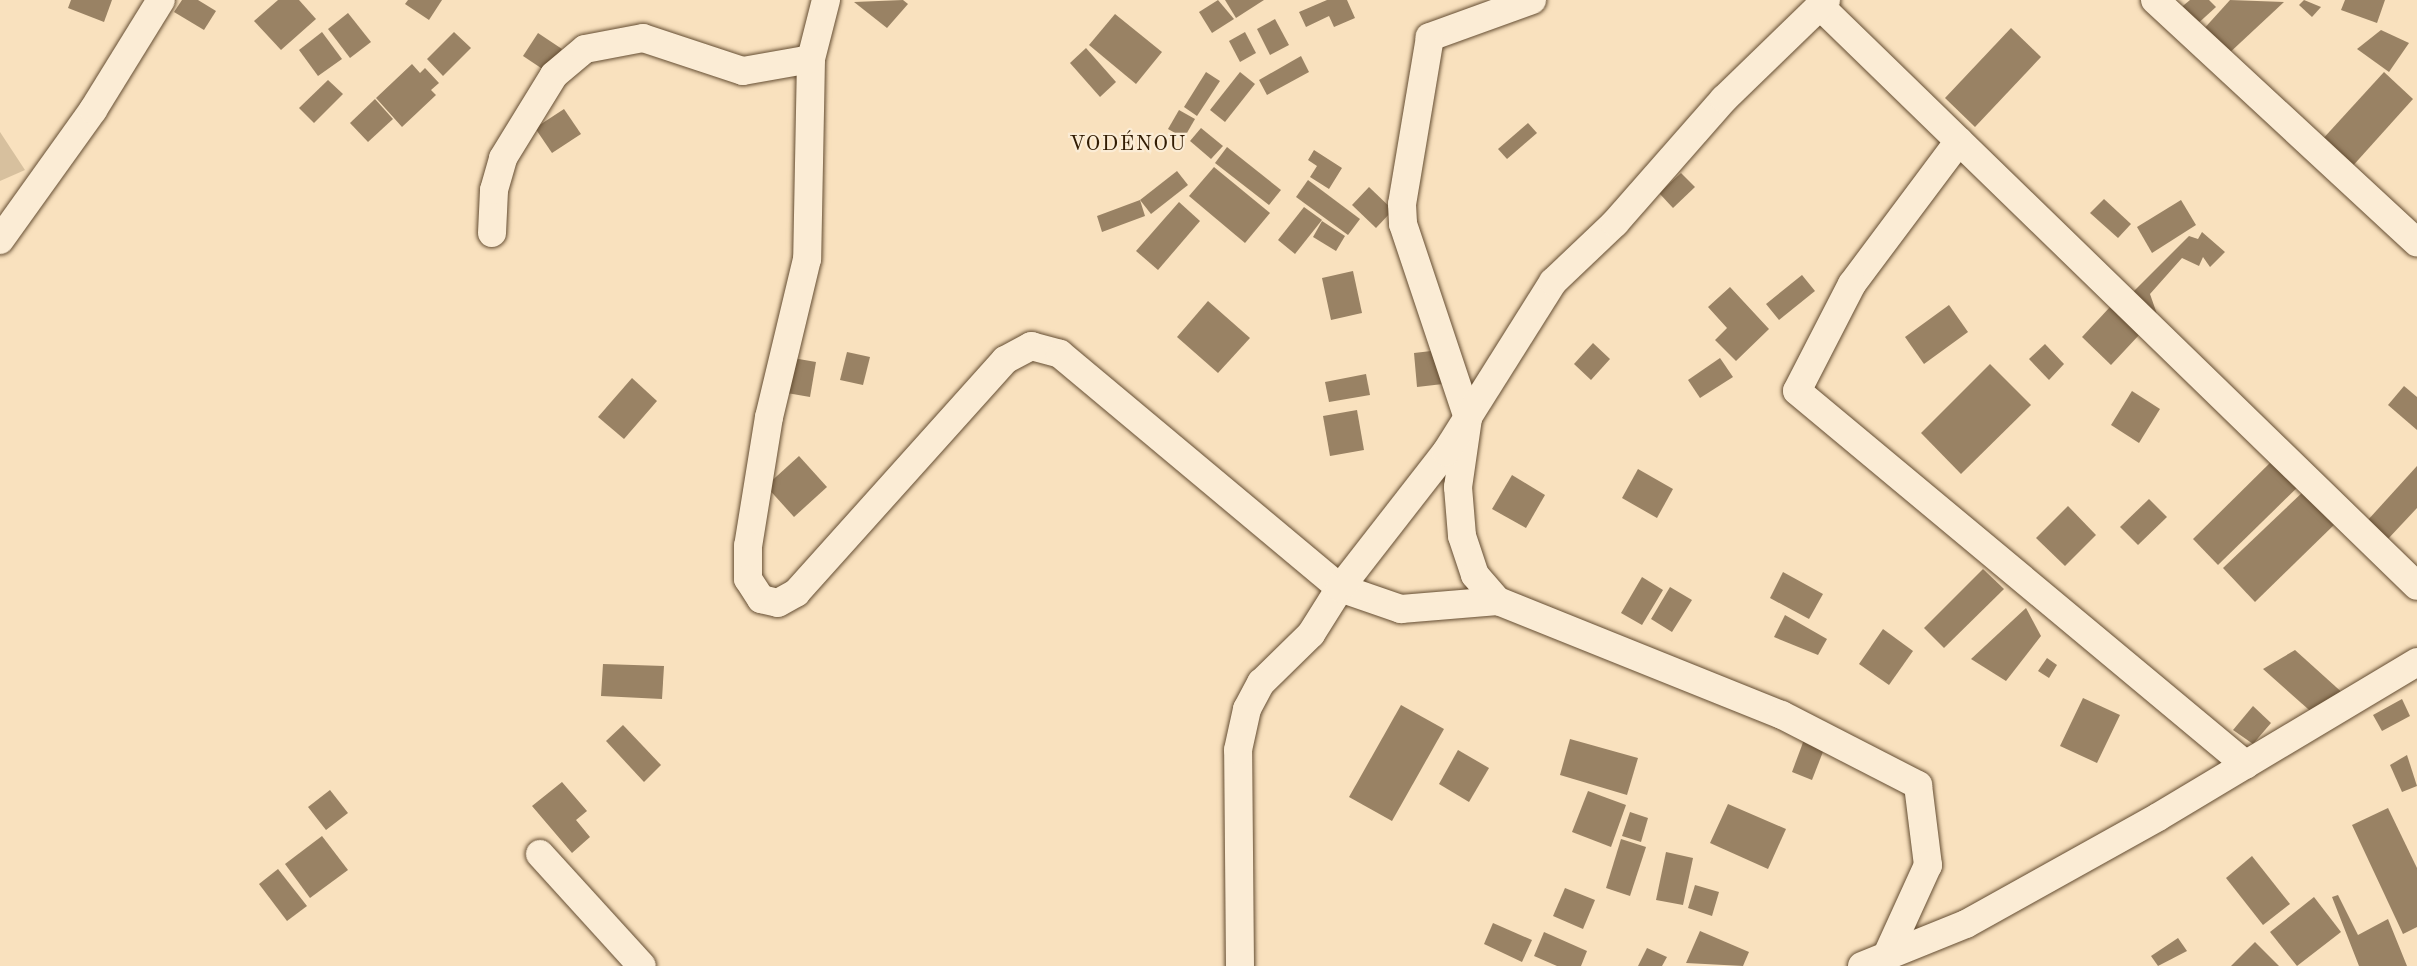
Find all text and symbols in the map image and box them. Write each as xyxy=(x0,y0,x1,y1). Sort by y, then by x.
district label: VODÉNOU xyxy=(1069,132,1187,158)

